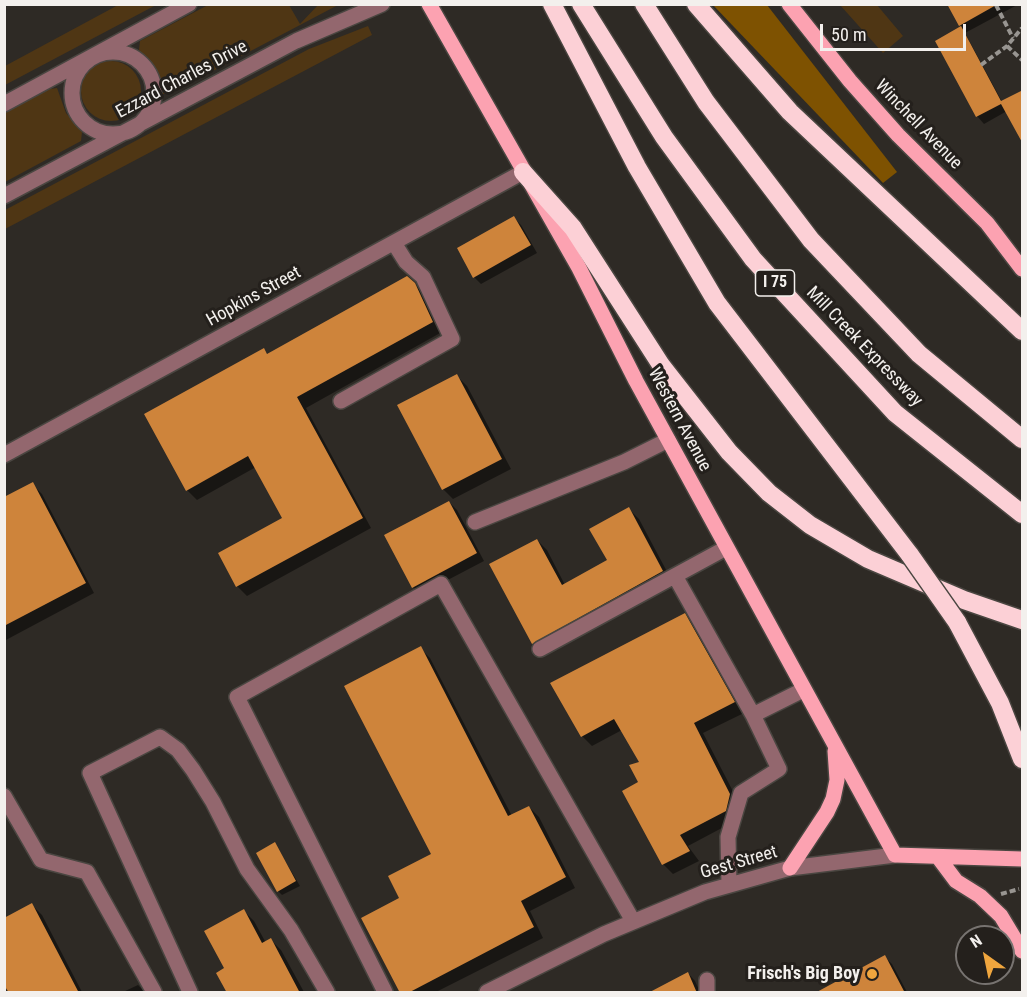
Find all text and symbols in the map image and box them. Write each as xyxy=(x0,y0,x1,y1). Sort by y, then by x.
scale bar xyxy=(823,12,968,50)
text: 50 m xyxy=(831,24,866,45)
street label: Ezzard Charles Drive xyxy=(113,36,251,124)
street label: Winchell Avenue xyxy=(870,76,966,174)
street label: Hopkins Street xyxy=(203,262,305,332)
road number: I 75 xyxy=(756,270,794,296)
street label: Mill Creek Expressway xyxy=(801,283,927,411)
street label: Western Avenue xyxy=(643,365,715,475)
street label: Gest Street xyxy=(698,842,780,884)
north arrow xyxy=(955,925,1015,985)
text: N xyxy=(967,931,985,952)
place label: Frisch's Big Boy xyxy=(747,963,860,985)
marker: Frisch's Big Boy xyxy=(865,967,879,981)

